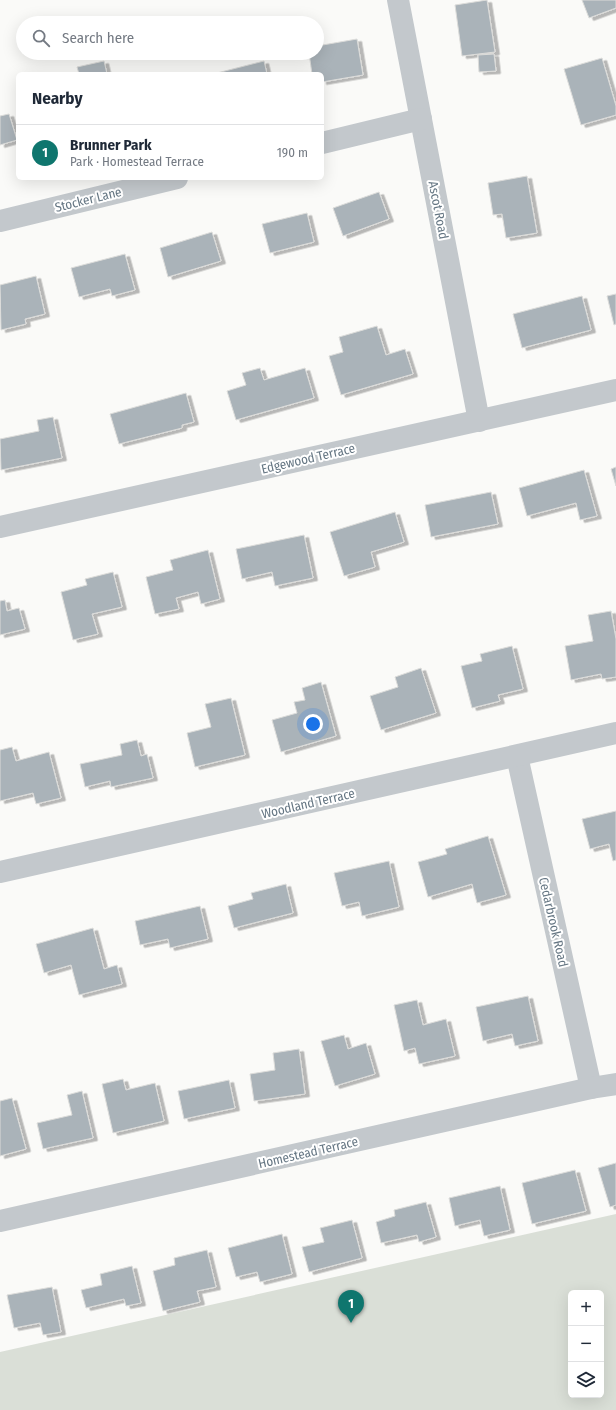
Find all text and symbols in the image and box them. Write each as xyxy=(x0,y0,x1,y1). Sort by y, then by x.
search box xyxy=(16,16,324,60)
icon: search xyxy=(30,27,52,49)
text: Search here xyxy=(62,29,134,47)
text: Nearby xyxy=(32,88,83,109)
text: Brunner Park xyxy=(70,136,152,154)
text: 1 xyxy=(42,145,48,160)
text: 190 m xyxy=(277,145,308,160)
text: Park · Homestead Terrace xyxy=(70,154,204,169)
street label: Ascot Road xyxy=(426,180,451,240)
street label: Stocker Lane xyxy=(53,184,123,215)
street label: Edgewood Terrace xyxy=(260,440,357,477)
your location xyxy=(303,714,323,734)
street label: Woodland Terrace xyxy=(260,785,356,822)
street label: Cedarbrook Road xyxy=(536,876,571,968)
street label: Homestead Terrace xyxy=(257,1134,359,1171)
pin: 1 xyxy=(338,1290,364,1323)
map controls xyxy=(568,1290,604,1398)
button: + xyxy=(568,1290,604,1326)
button: − xyxy=(568,1326,604,1362)
button: layers xyxy=(568,1362,604,1398)

